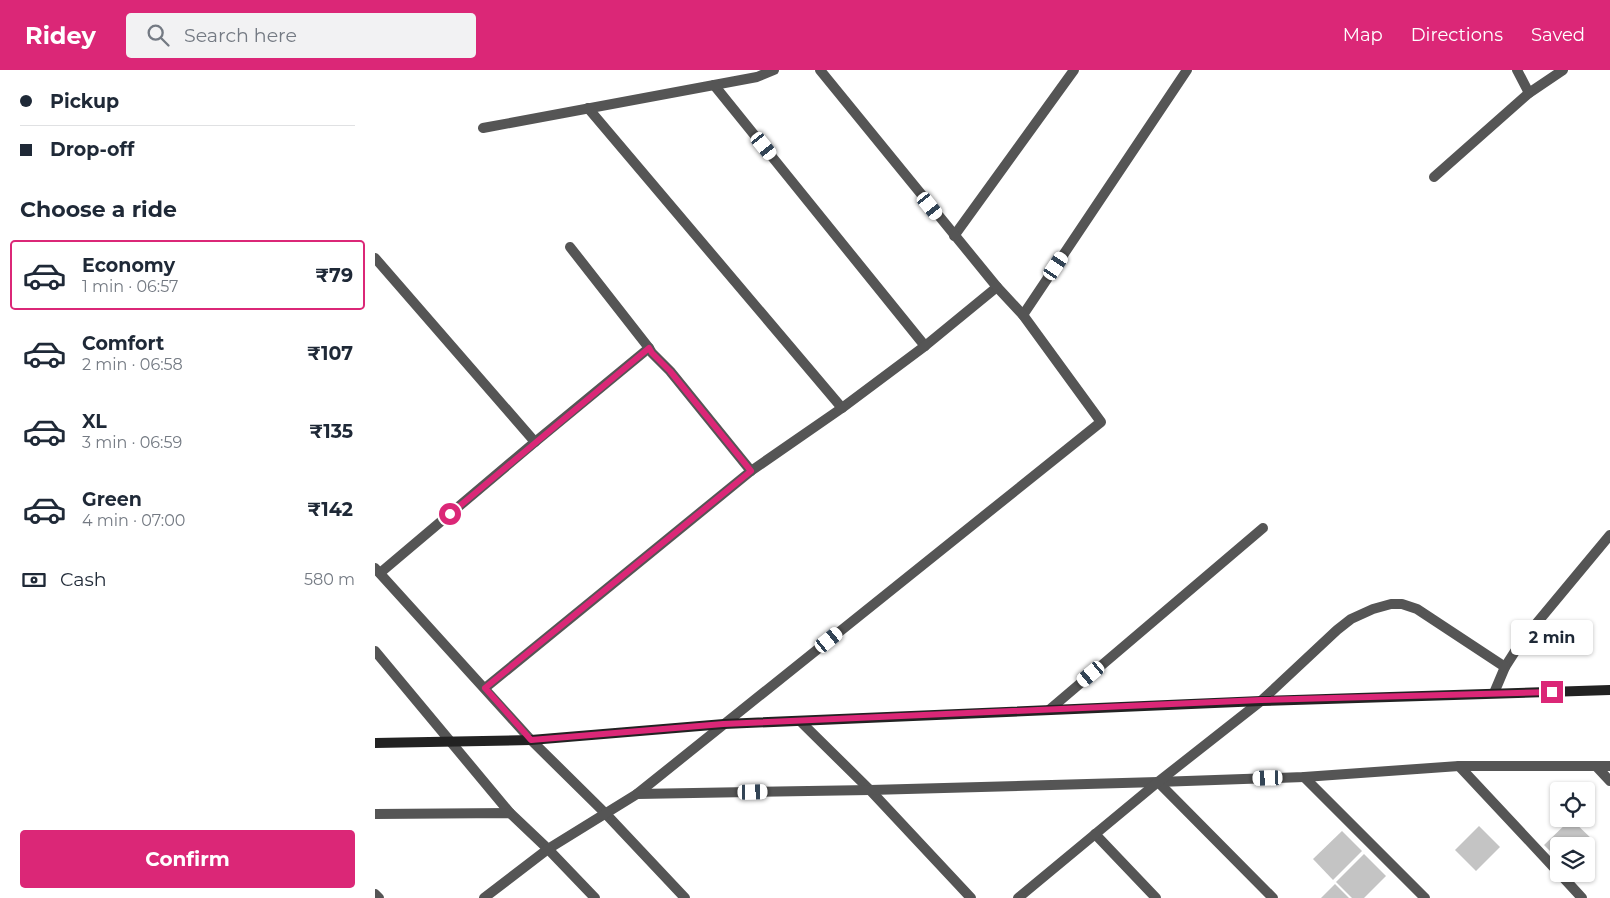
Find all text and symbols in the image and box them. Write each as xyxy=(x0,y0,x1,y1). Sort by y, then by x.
search box xyxy=(126,13,476,58)
text: Ridey xyxy=(25,21,96,50)
icon: search xyxy=(144,21,172,49)
text: Search here xyxy=(184,24,297,47)
text: Map xyxy=(1343,24,1383,46)
text: Directions xyxy=(1411,24,1503,46)
text: Saved xyxy=(1531,24,1585,46)
text: Pickup xyxy=(50,90,119,113)
car xyxy=(748,130,779,162)
text: Drop-off xyxy=(50,138,134,161)
car xyxy=(914,190,945,222)
text: Choose a ride xyxy=(20,196,177,223)
car xyxy=(1041,249,1070,283)
icon: car xyxy=(22,253,67,298)
text: Economy xyxy=(82,254,175,277)
text: ₹79 xyxy=(315,264,353,287)
text: 1 min · 06:57 xyxy=(82,277,178,296)
icon: car xyxy=(22,331,67,376)
text: Comfort xyxy=(82,332,164,355)
text: ₹107 xyxy=(307,342,353,365)
text: 2 min · 06:58 xyxy=(82,355,183,374)
icon: car xyxy=(22,409,67,454)
text: XL xyxy=(82,410,107,433)
text: ₹135 xyxy=(309,420,353,443)
text: 3 min · 06:59 xyxy=(82,433,182,452)
icon: car xyxy=(22,487,67,532)
text: Green xyxy=(82,488,142,511)
text: ₹142 xyxy=(307,498,353,521)
route start xyxy=(439,503,461,525)
text: 4 min · 07:00 xyxy=(82,511,185,530)
icon: cash xyxy=(20,566,48,594)
text: Cash xyxy=(60,568,107,591)
text: 580 m xyxy=(304,570,355,589)
callout: 2 min xyxy=(1511,620,1593,654)
car xyxy=(812,625,845,655)
text: 2 min xyxy=(1529,628,1575,647)
car xyxy=(1074,659,1107,689)
route end xyxy=(1541,681,1563,703)
car xyxy=(1252,770,1283,786)
map controls xyxy=(1550,782,1595,882)
button: locate xyxy=(1550,782,1595,827)
car xyxy=(737,784,768,800)
button: Confirm xyxy=(20,830,355,888)
button: layers xyxy=(1550,837,1595,882)

